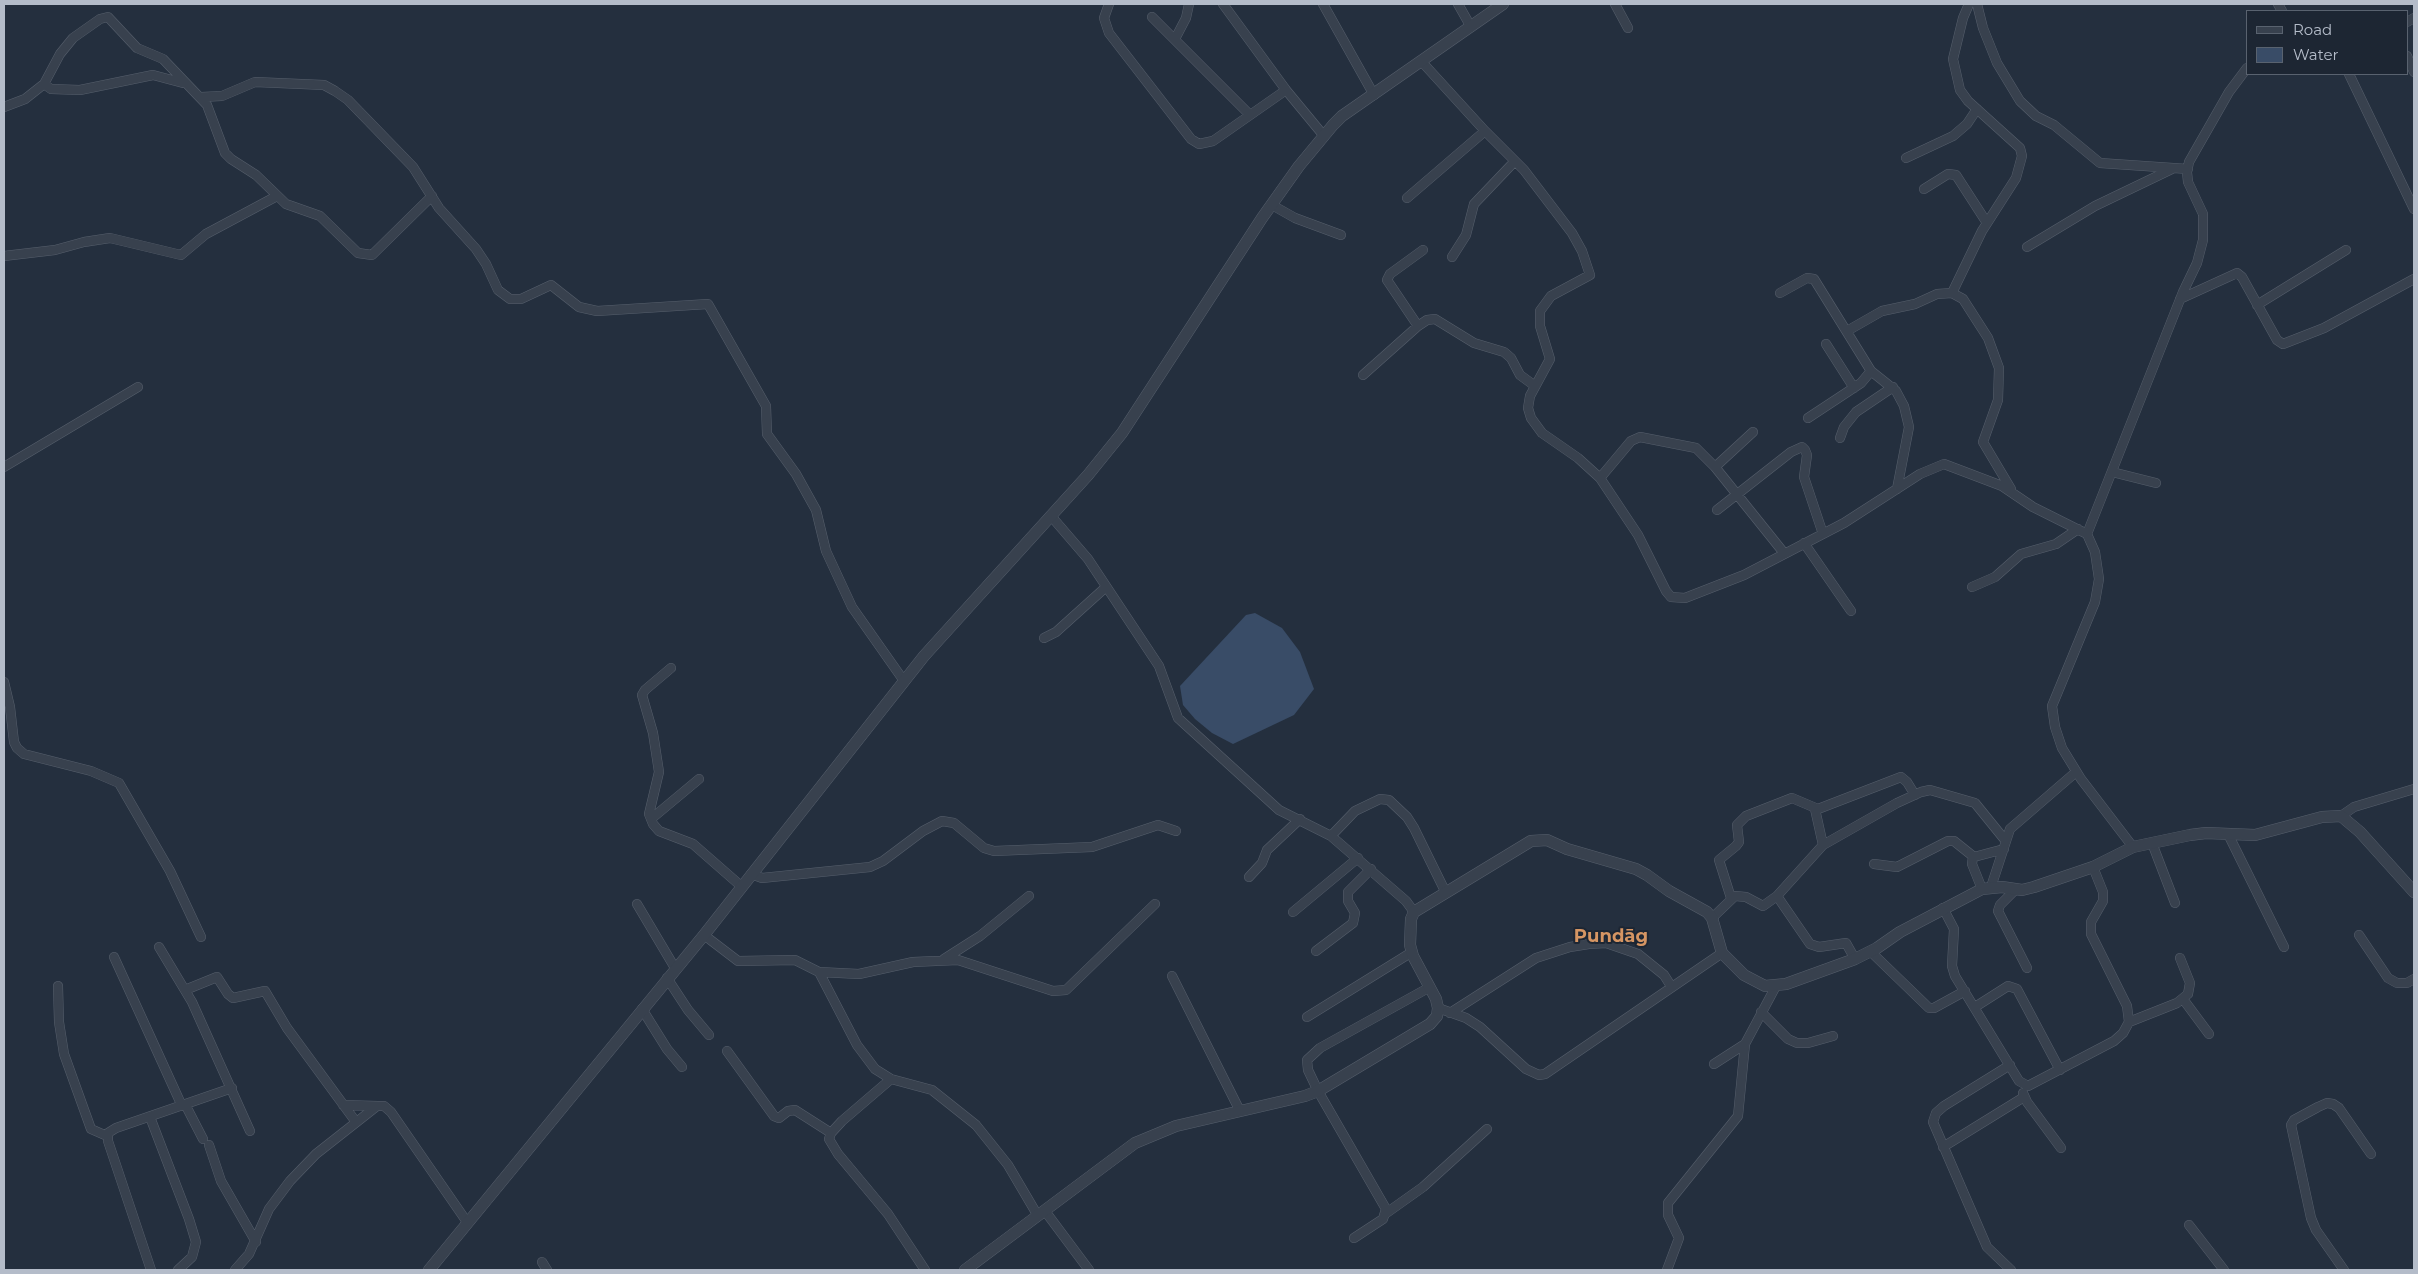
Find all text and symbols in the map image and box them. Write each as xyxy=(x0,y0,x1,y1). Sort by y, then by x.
legend xyxy=(2246,10,2408,75)
text: Road xyxy=(2293,20,2332,39)
text: Water xyxy=(2293,45,2339,64)
district label: Pundāg xyxy=(1574,926,1648,948)

